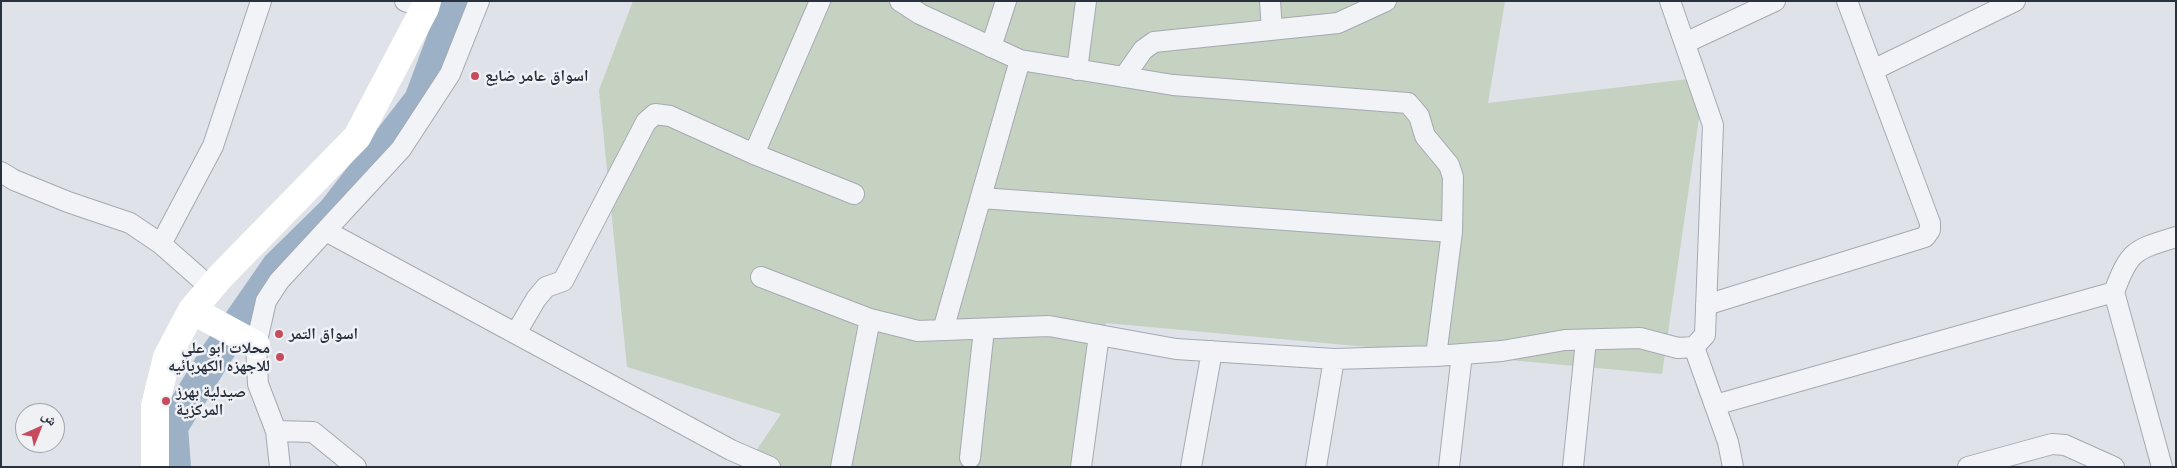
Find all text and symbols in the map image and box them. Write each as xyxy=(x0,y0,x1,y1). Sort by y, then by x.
place label: اسواق عامر ضايع xyxy=(485,66,589,86)
marker: اسواق عامر ضايع xyxy=(469,70,481,82)
place label: اسواق التمر xyxy=(289,324,358,344)
marker: اسواق التمر xyxy=(273,328,285,340)
place label: محلات ابو علي للاجهزه الكهربائيه xyxy=(168,338,270,376)
marker: محلات ابو علي للاجهزه الكهربائيه xyxy=(274,351,286,363)
place label: صيدلية بهرز المركزية xyxy=(176,382,246,420)
marker: صيدلية بهرز المركزية xyxy=(160,395,172,407)
north arrow xyxy=(15,403,65,453)
text: ش xyxy=(39,406,61,429)

